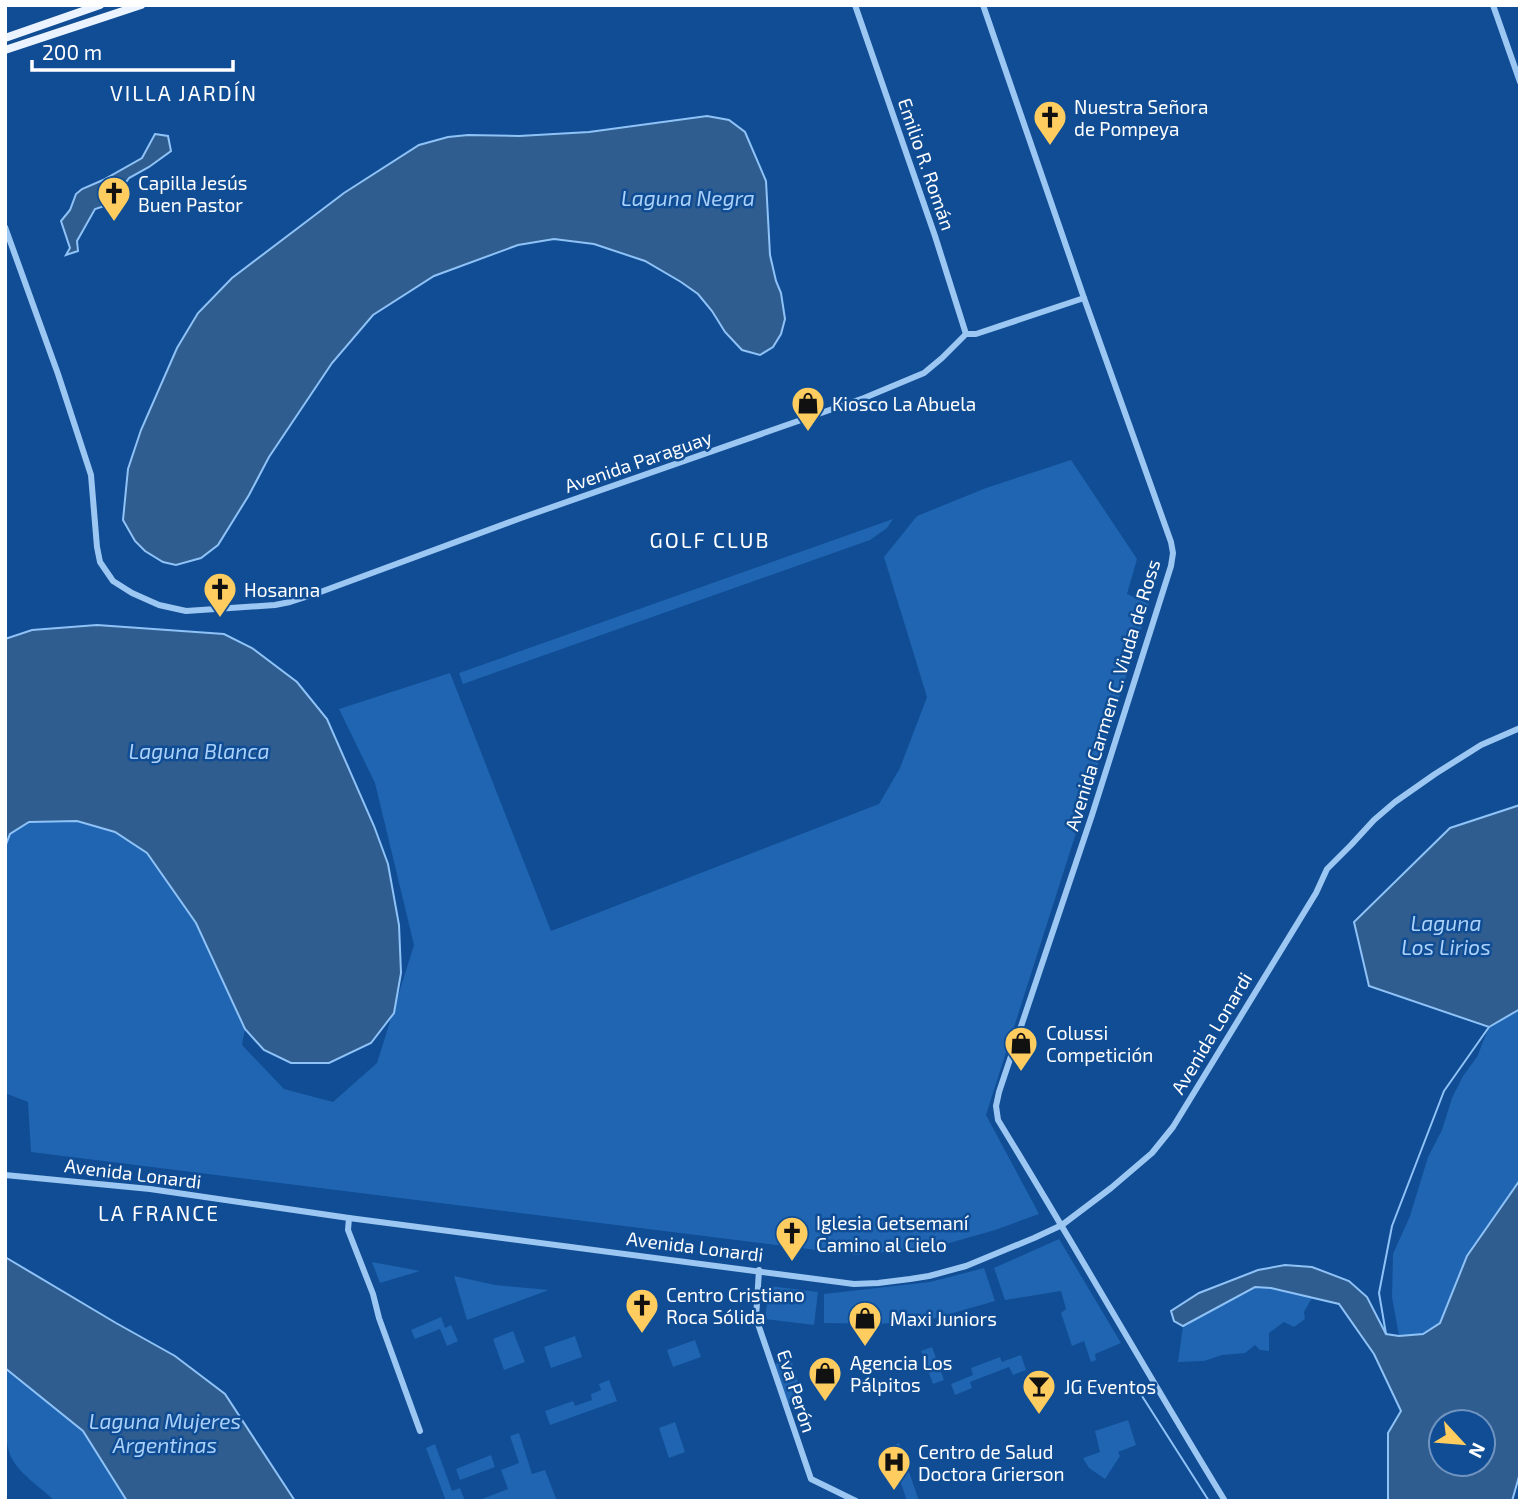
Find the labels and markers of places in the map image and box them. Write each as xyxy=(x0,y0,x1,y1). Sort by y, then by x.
place label: Nuestra Señora de Pompeya xyxy=(1074,95,1208,140)
church icon: Nuestra Señora de Pompeya xyxy=(1031,98,1069,147)
place label: Capilla Jesús Buen Pastor xyxy=(138,171,247,216)
church icon: Capilla Jesús Buen Pastor xyxy=(95,174,133,223)
shop icon: Kiosco La Abuela xyxy=(789,384,827,433)
place label: Kiosco La Abuela xyxy=(832,392,976,415)
church icon: Hosanna xyxy=(201,570,239,619)
place label: Hosanna xyxy=(244,578,320,601)
place label: Colussi Competición xyxy=(1046,1021,1153,1066)
shop icon: Colussi Competición xyxy=(1002,1024,1040,1073)
place label: Iglesia Getsemaní Camino al Cielo xyxy=(816,1211,970,1256)
church icon: Iglesia Getsemaní Camino al Cielo xyxy=(773,1214,811,1263)
place label: Centro Cristiano Roca Sólida xyxy=(666,1283,805,1328)
church icon: Centro Cristiano Roca Sólida xyxy=(623,1286,661,1335)
shop icon: Maxi Juniors xyxy=(846,1299,884,1348)
place label: Maxi Juniors xyxy=(890,1307,997,1330)
place label: Agencia Los Pálpitos xyxy=(850,1351,952,1396)
shop icon: Agencia Los Pálpitos xyxy=(806,1354,844,1403)
bar icon: JG Eventos xyxy=(1020,1367,1058,1416)
place label: JG Eventos xyxy=(1064,1375,1156,1398)
place label: Centro de Salud Doctora Grierson xyxy=(918,1440,1065,1485)
hospital icon: Centro de Salud Doctora Grierson xyxy=(875,1443,913,1492)

